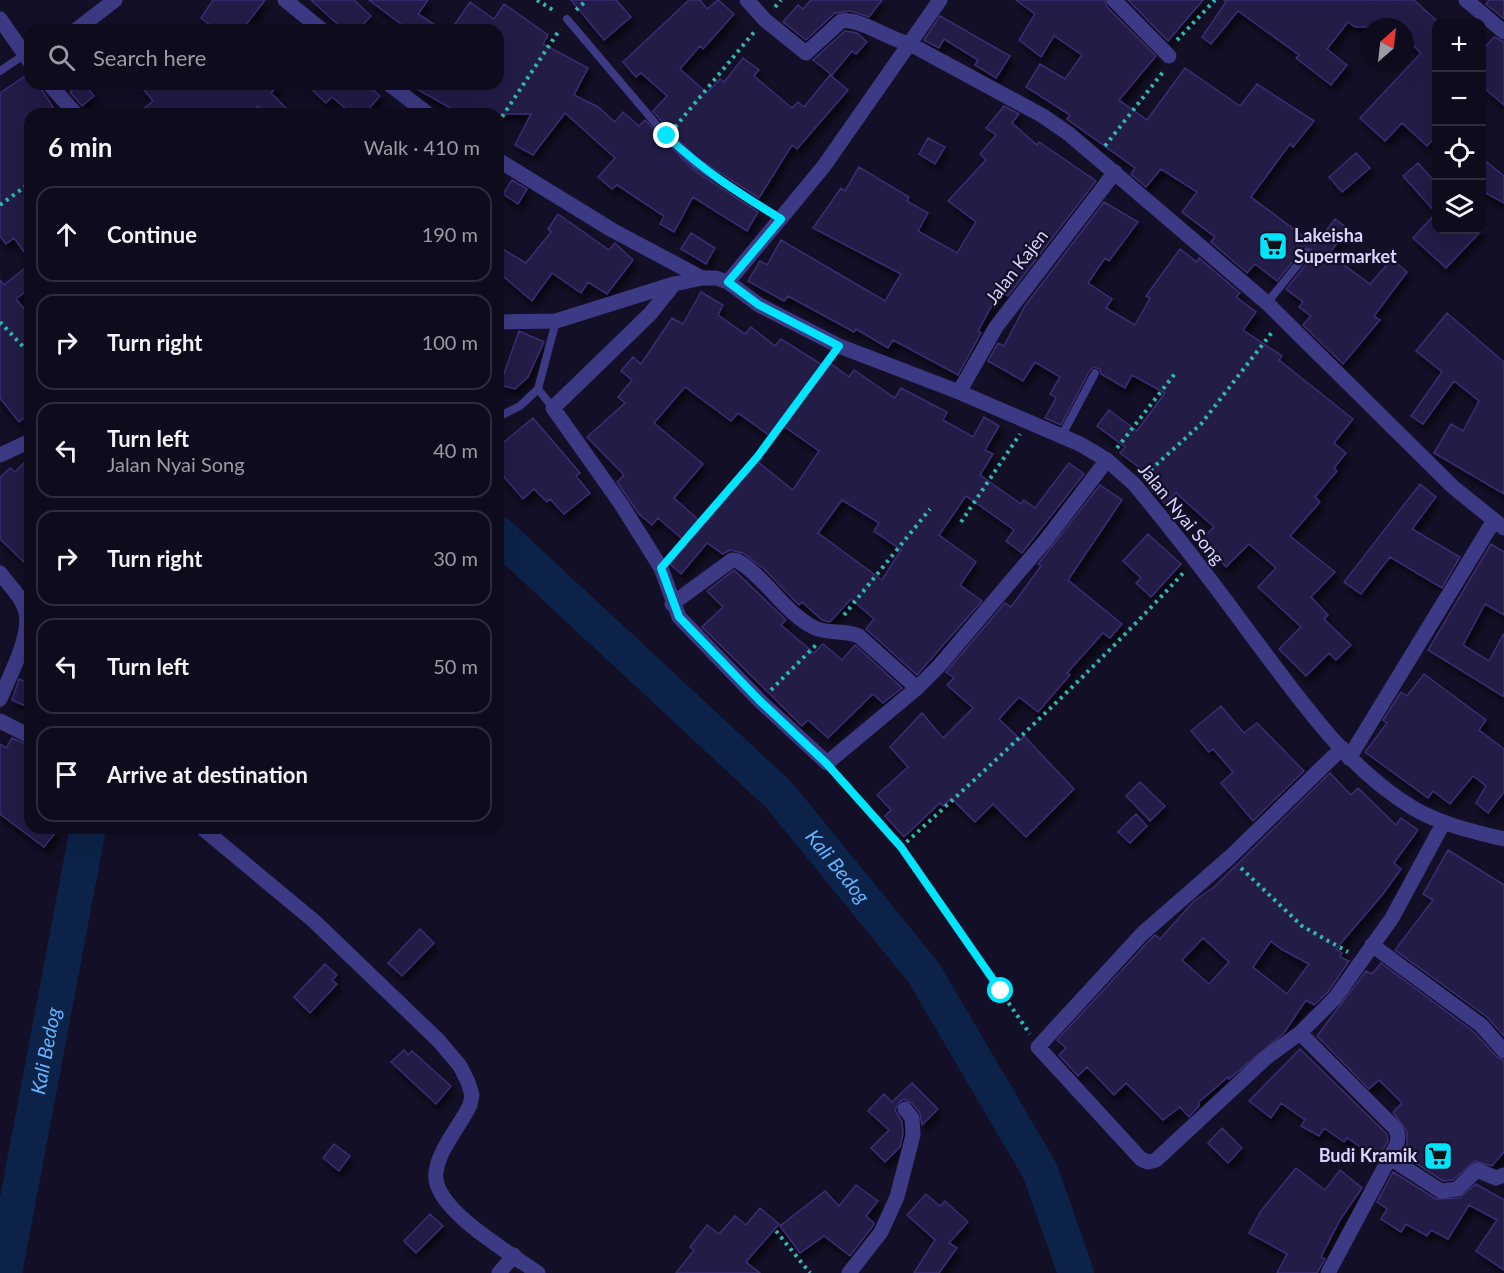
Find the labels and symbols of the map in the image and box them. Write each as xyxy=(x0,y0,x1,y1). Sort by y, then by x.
north arrow xyxy=(1360,18,1414,72)
route end xyxy=(653,122,679,148)
place label: Lakeisha Supermarket xyxy=(1294,224,1397,267)
street label: Jalan Kajen xyxy=(980,225,1052,308)
supermarket icon: Lakeisha Supermarket xyxy=(1257,230,1289,262)
street label: Jalan Nyai Song xyxy=(1134,458,1229,568)
water label: Kali Bedog xyxy=(801,824,875,908)
route start xyxy=(987,977,1013,1003)
water label: Kali Bedog xyxy=(25,1005,65,1096)
supermarket icon: Budi Kramik xyxy=(1422,1140,1454,1172)
place label: Budi Kramik xyxy=(1319,1144,1417,1166)

